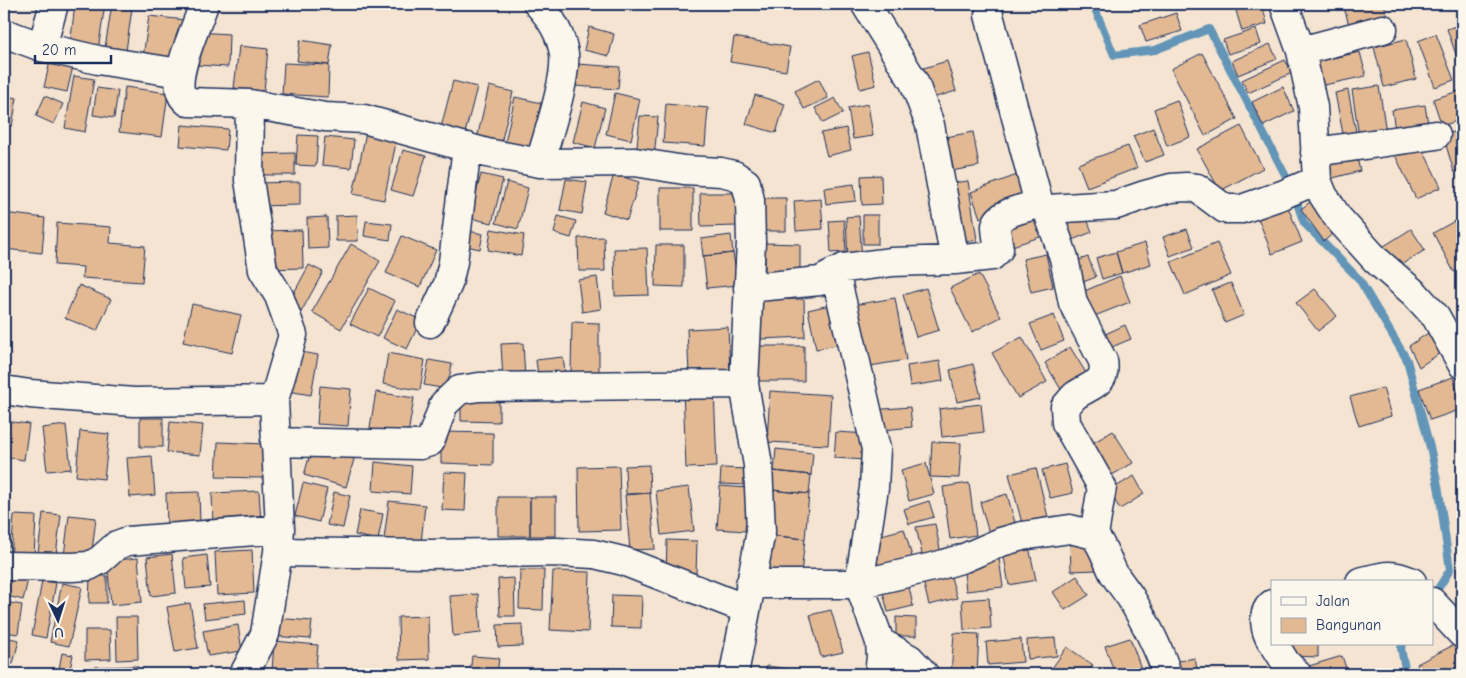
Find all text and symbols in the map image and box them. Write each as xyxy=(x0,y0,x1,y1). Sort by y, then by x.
scale bar xyxy=(35,32,111,64)
text: 20 m xyxy=(42,41,76,59)
legend xyxy=(1271,580,1434,646)
text: Jalan xyxy=(1316,592,1350,610)
north arrow xyxy=(32,596,82,646)
text: Bangunan xyxy=(1316,616,1381,634)
text: U xyxy=(54,624,64,641)

